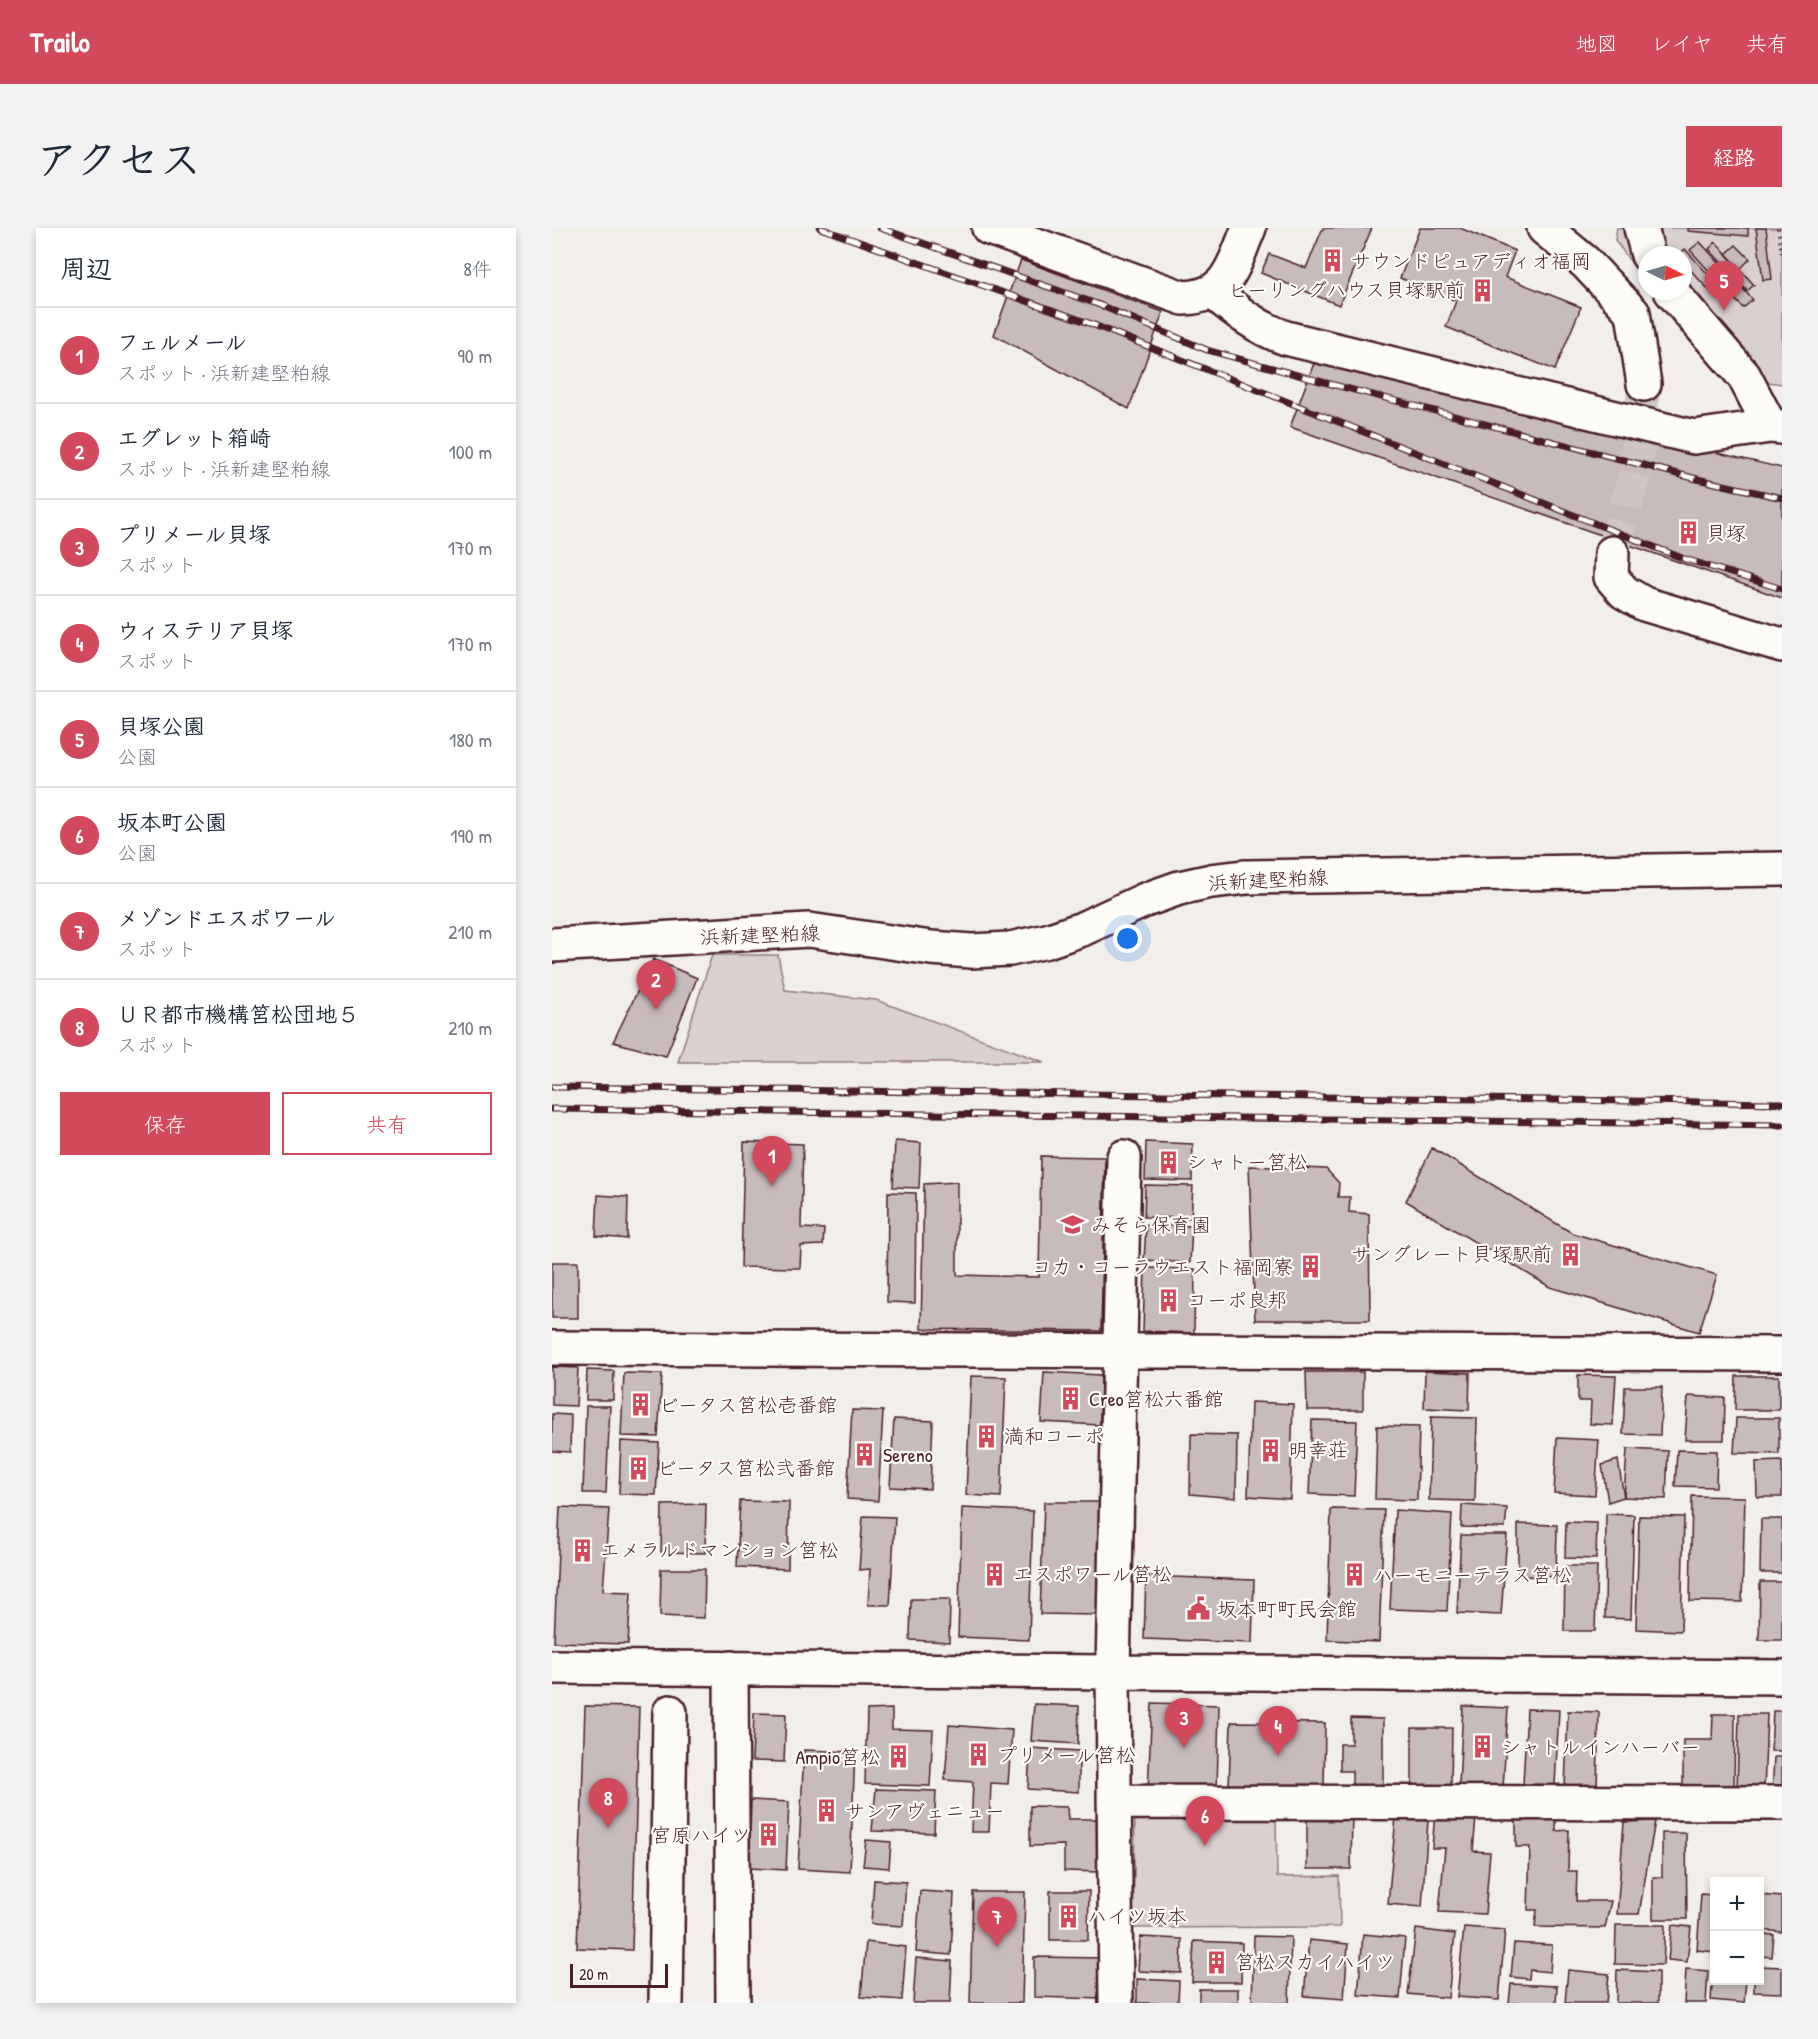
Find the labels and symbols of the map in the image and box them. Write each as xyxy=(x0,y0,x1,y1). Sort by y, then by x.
north arrow xyxy=(1638,246,1692,300)
place label: サウンドピュアディオ福岡 xyxy=(1351,247,1591,274)
building icon: サウンドピュアディオ福岡 xyxy=(1320,248,1346,274)
pin: 5 xyxy=(1704,262,1744,311)
place label: ヒーリングハウス貝塚駅前 xyxy=(1228,276,1465,303)
building icon: ヒーリングハウス貝塚駅前 xyxy=(1470,277,1496,303)
place label: 貝塚 xyxy=(1706,519,1746,546)
building icon: 貝塚 xyxy=(1675,520,1701,546)
street label: 浜新建堅粕線 xyxy=(1207,863,1329,896)
street label: 浜新建堅粕線 xyxy=(700,919,820,950)
your location xyxy=(1113,924,1142,953)
pin: 2 xyxy=(636,960,676,1010)
pin: 1 xyxy=(752,1136,792,1186)
place label: シャトー筥松 xyxy=(1187,1148,1307,1175)
building icon: シャトー筥松 xyxy=(1156,1149,1182,1175)
place label: みそら保育園 xyxy=(1091,1211,1211,1238)
school or university icon: みそら保育園 xyxy=(1060,1212,1086,1238)
place label: サングレート貝塚駅前 xyxy=(1351,1240,1552,1267)
building icon: サングレート貝塚駅前 xyxy=(1557,1241,1583,1267)
place label: コカ・コーラウエスト福岡寮 xyxy=(1031,1253,1293,1280)
building icon: コカ・コーラウエスト福岡寮 xyxy=(1298,1254,1324,1280)
place label: コーポ良邦 xyxy=(1187,1286,1287,1313)
building icon: コーポ良邦 xyxy=(1156,1287,1182,1313)
place label: Creo筥松六番館 xyxy=(1089,1385,1224,1412)
building icon: Creo筥松六番館 xyxy=(1058,1386,1084,1412)
place label: ビータス筥松壱番館 xyxy=(659,1391,837,1418)
building icon: ビータス筥松壱番館 xyxy=(628,1392,654,1418)
place label: 満和コーポ xyxy=(1004,1422,1104,1449)
building icon: 満和コーポ xyxy=(973,1423,999,1449)
place label: 明幸荘 xyxy=(1288,1436,1348,1463)
building icon: 明幸荘 xyxy=(1257,1437,1283,1463)
place label: Sereno xyxy=(883,1441,933,1468)
building icon: Sereno xyxy=(852,1442,878,1468)
place label: ビータス筥松弐番館 xyxy=(657,1454,835,1481)
building icon: ビータス筥松弐番館 xyxy=(626,1455,652,1481)
place label: エメラルドマンション筥松 xyxy=(600,1536,838,1563)
building icon: エメラルドマンション筥松 xyxy=(569,1537,595,1563)
place label: エスポワール筥松 xyxy=(1013,1560,1172,1587)
building icon: エスポワール筥松 xyxy=(982,1561,1008,1587)
place label: ハーモニーテラス筥松 xyxy=(1373,1561,1572,1588)
building icon: ハーモニーテラス筥松 xyxy=(1342,1562,1368,1588)
place label: 坂本町町民会館 xyxy=(1217,1595,1357,1622)
public building icon: 坂本町町民会館 xyxy=(1186,1596,1212,1622)
pin: 3 xyxy=(1164,1698,1204,1748)
pin: 4 xyxy=(1258,1706,1298,1756)
place label: シャトルインハーバー xyxy=(1501,1733,1700,1760)
building icon: シャトルインハーバー xyxy=(1470,1734,1496,1760)
place label: プリメール筥松 xyxy=(997,1741,1136,1768)
building icon: プリメール筥松 xyxy=(966,1742,992,1768)
place label: Ampio筥松 xyxy=(796,1743,880,1770)
building icon: Ampio筥松 xyxy=(885,1744,911,1770)
pin: 8 xyxy=(588,1778,628,1828)
pin: 6 xyxy=(1186,1796,1224,1846)
place label: サンアヴェニュー xyxy=(845,1797,1005,1824)
building icon: サンアヴェニュー xyxy=(814,1798,840,1824)
place label: 宮原ハイツ xyxy=(651,1821,751,1848)
building icon: 宮原ハイツ xyxy=(756,1822,782,1848)
pin: 7 xyxy=(978,1898,1016,1947)
place label: ハイツ坂本 xyxy=(1087,1902,1187,1929)
building icon: ハイツ坂本 xyxy=(1056,1903,1082,1929)
place label: 筥松スカイハイツ xyxy=(1235,1948,1395,1975)
building icon: 筥松スカイハイツ xyxy=(1204,1949,1230,1975)
scale bar xyxy=(570,1961,668,1988)

